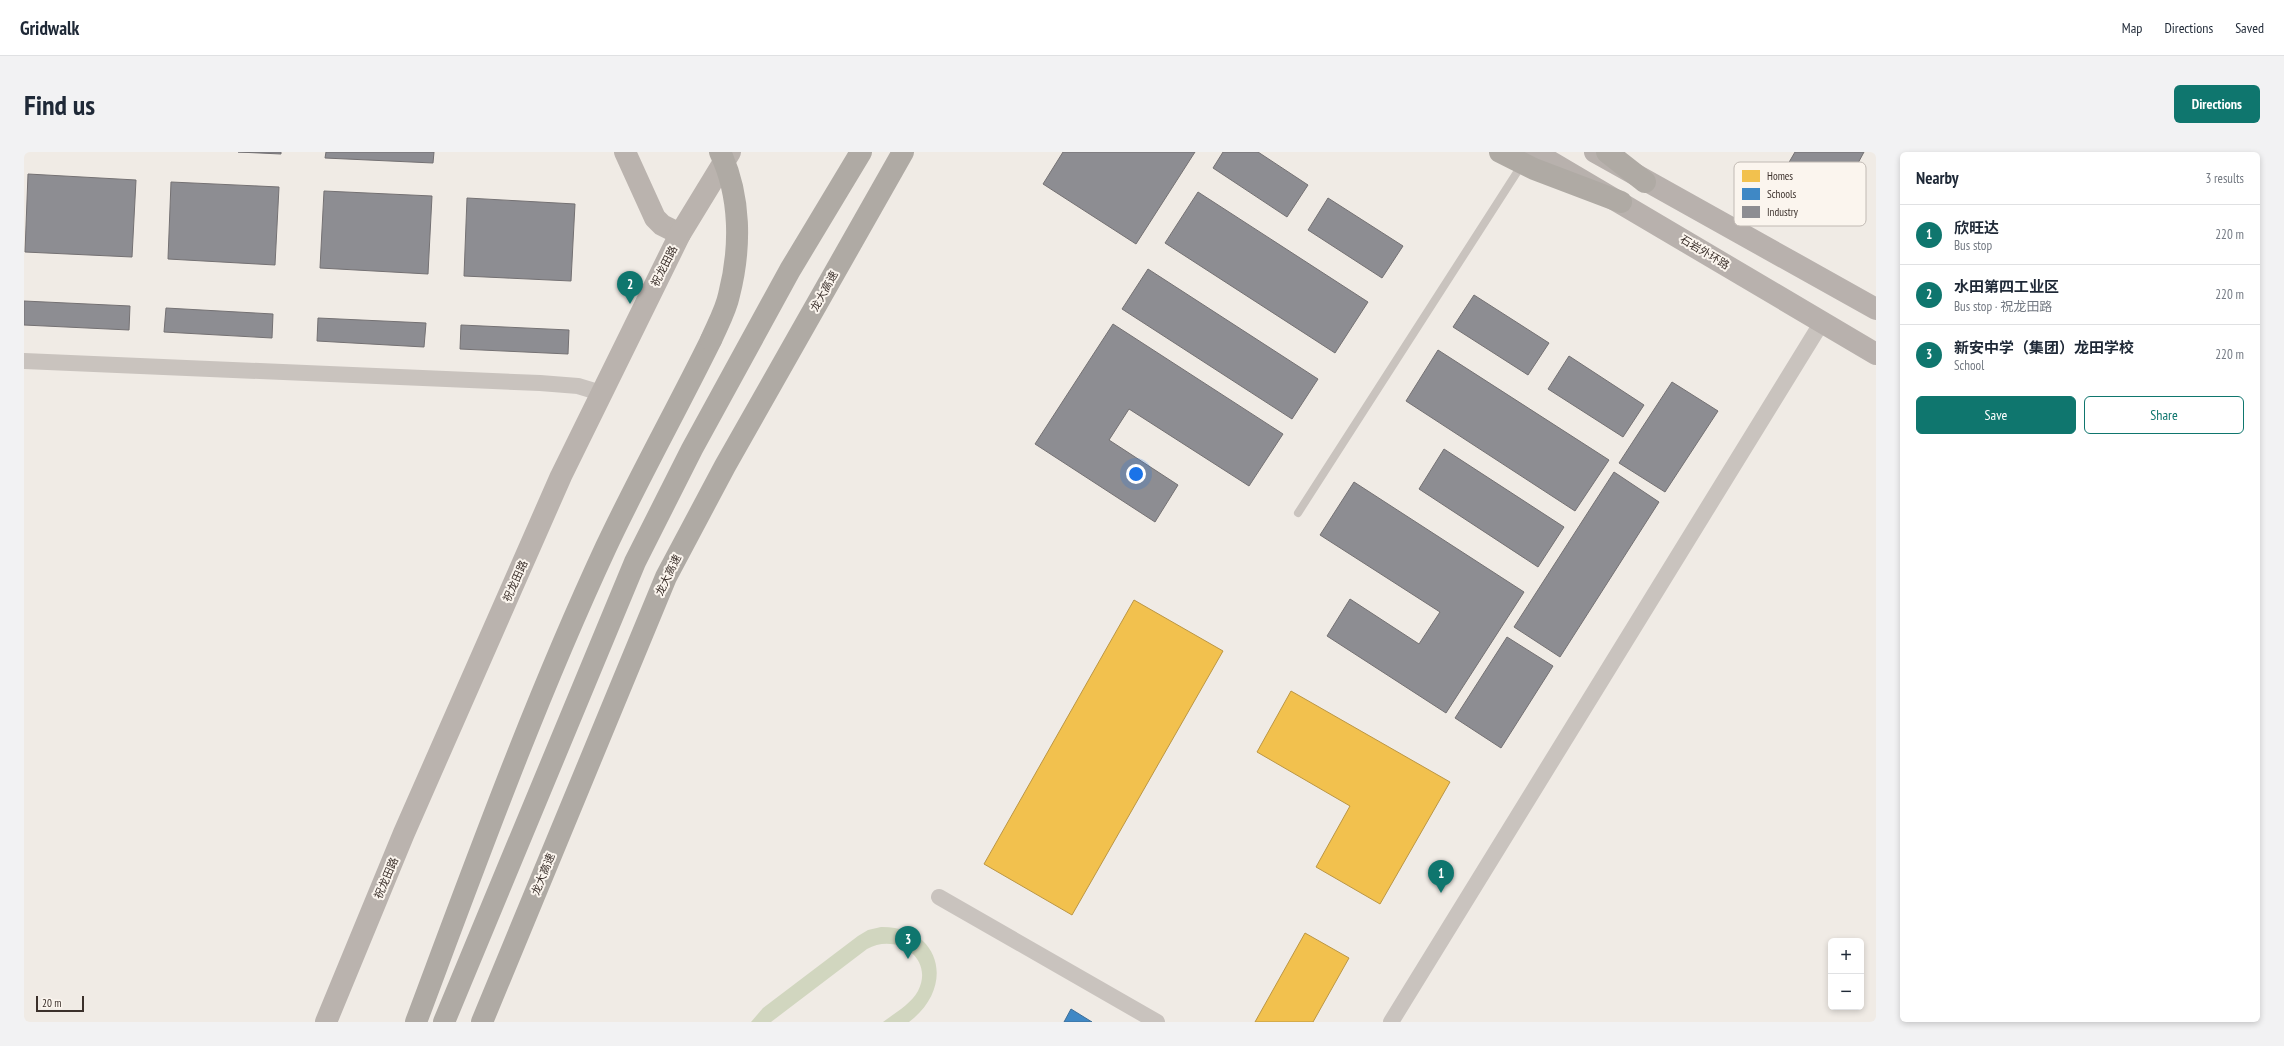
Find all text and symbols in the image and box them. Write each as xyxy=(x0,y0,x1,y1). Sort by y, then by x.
text: Gridwalk xyxy=(20,16,79,40)
text: Map xyxy=(2122,19,2142,37)
text: Directions xyxy=(2164,19,2213,37)
text: Saved xyxy=(2235,19,2264,37)
button: Directions xyxy=(2174,85,2260,123)
text: Find us xyxy=(24,86,95,123)
legend xyxy=(1734,162,1866,226)
text: Nearby xyxy=(1916,167,1959,189)
text: Homes xyxy=(1767,169,1793,183)
text: 3 results xyxy=(2205,170,2244,187)
text: Schools xyxy=(1767,187,1797,201)
text: Industry xyxy=(1767,205,1799,219)
text: 欣旺达 xyxy=(1954,218,1999,237)
text: 1 xyxy=(1926,226,1932,243)
text: 220 m xyxy=(2215,226,2244,243)
street label: 石岩外环路 xyxy=(1678,232,1732,272)
text: Bus stop xyxy=(1954,237,1992,254)
street label: 祝龙田路 xyxy=(648,243,680,289)
street label: 龙大高速 xyxy=(807,268,841,314)
pin: 2 xyxy=(617,271,643,304)
text: 水田第四工业区 xyxy=(1954,277,2059,296)
text: 2 xyxy=(1926,286,1932,303)
text: 220 m xyxy=(2215,286,2244,303)
text: Bus stop · 祝龙田路 xyxy=(1954,298,2052,315)
text: 新安中学（集团）龙田学校 xyxy=(1954,338,2134,357)
text: 3 xyxy=(1926,346,1932,363)
text: 220 m xyxy=(2215,346,2244,363)
text: School xyxy=(1954,357,1984,374)
button: Save xyxy=(1916,396,2076,434)
button: Share xyxy=(2084,396,2244,434)
your location xyxy=(1126,464,1146,484)
street label: 龙大高速 xyxy=(652,552,684,598)
street label: 祝龙田路 xyxy=(500,558,530,604)
street label: 龙大高速 xyxy=(528,851,558,897)
street label: 祝龙田路 xyxy=(371,855,401,901)
pin: 1 xyxy=(1428,860,1454,893)
pin: 3 xyxy=(895,926,921,959)
map controls xyxy=(1828,938,1864,1010)
button: + xyxy=(1828,938,1864,974)
button: − xyxy=(1828,974,1864,1010)
scale bar xyxy=(36,994,84,1013)
text: 20 m xyxy=(42,996,61,1010)

